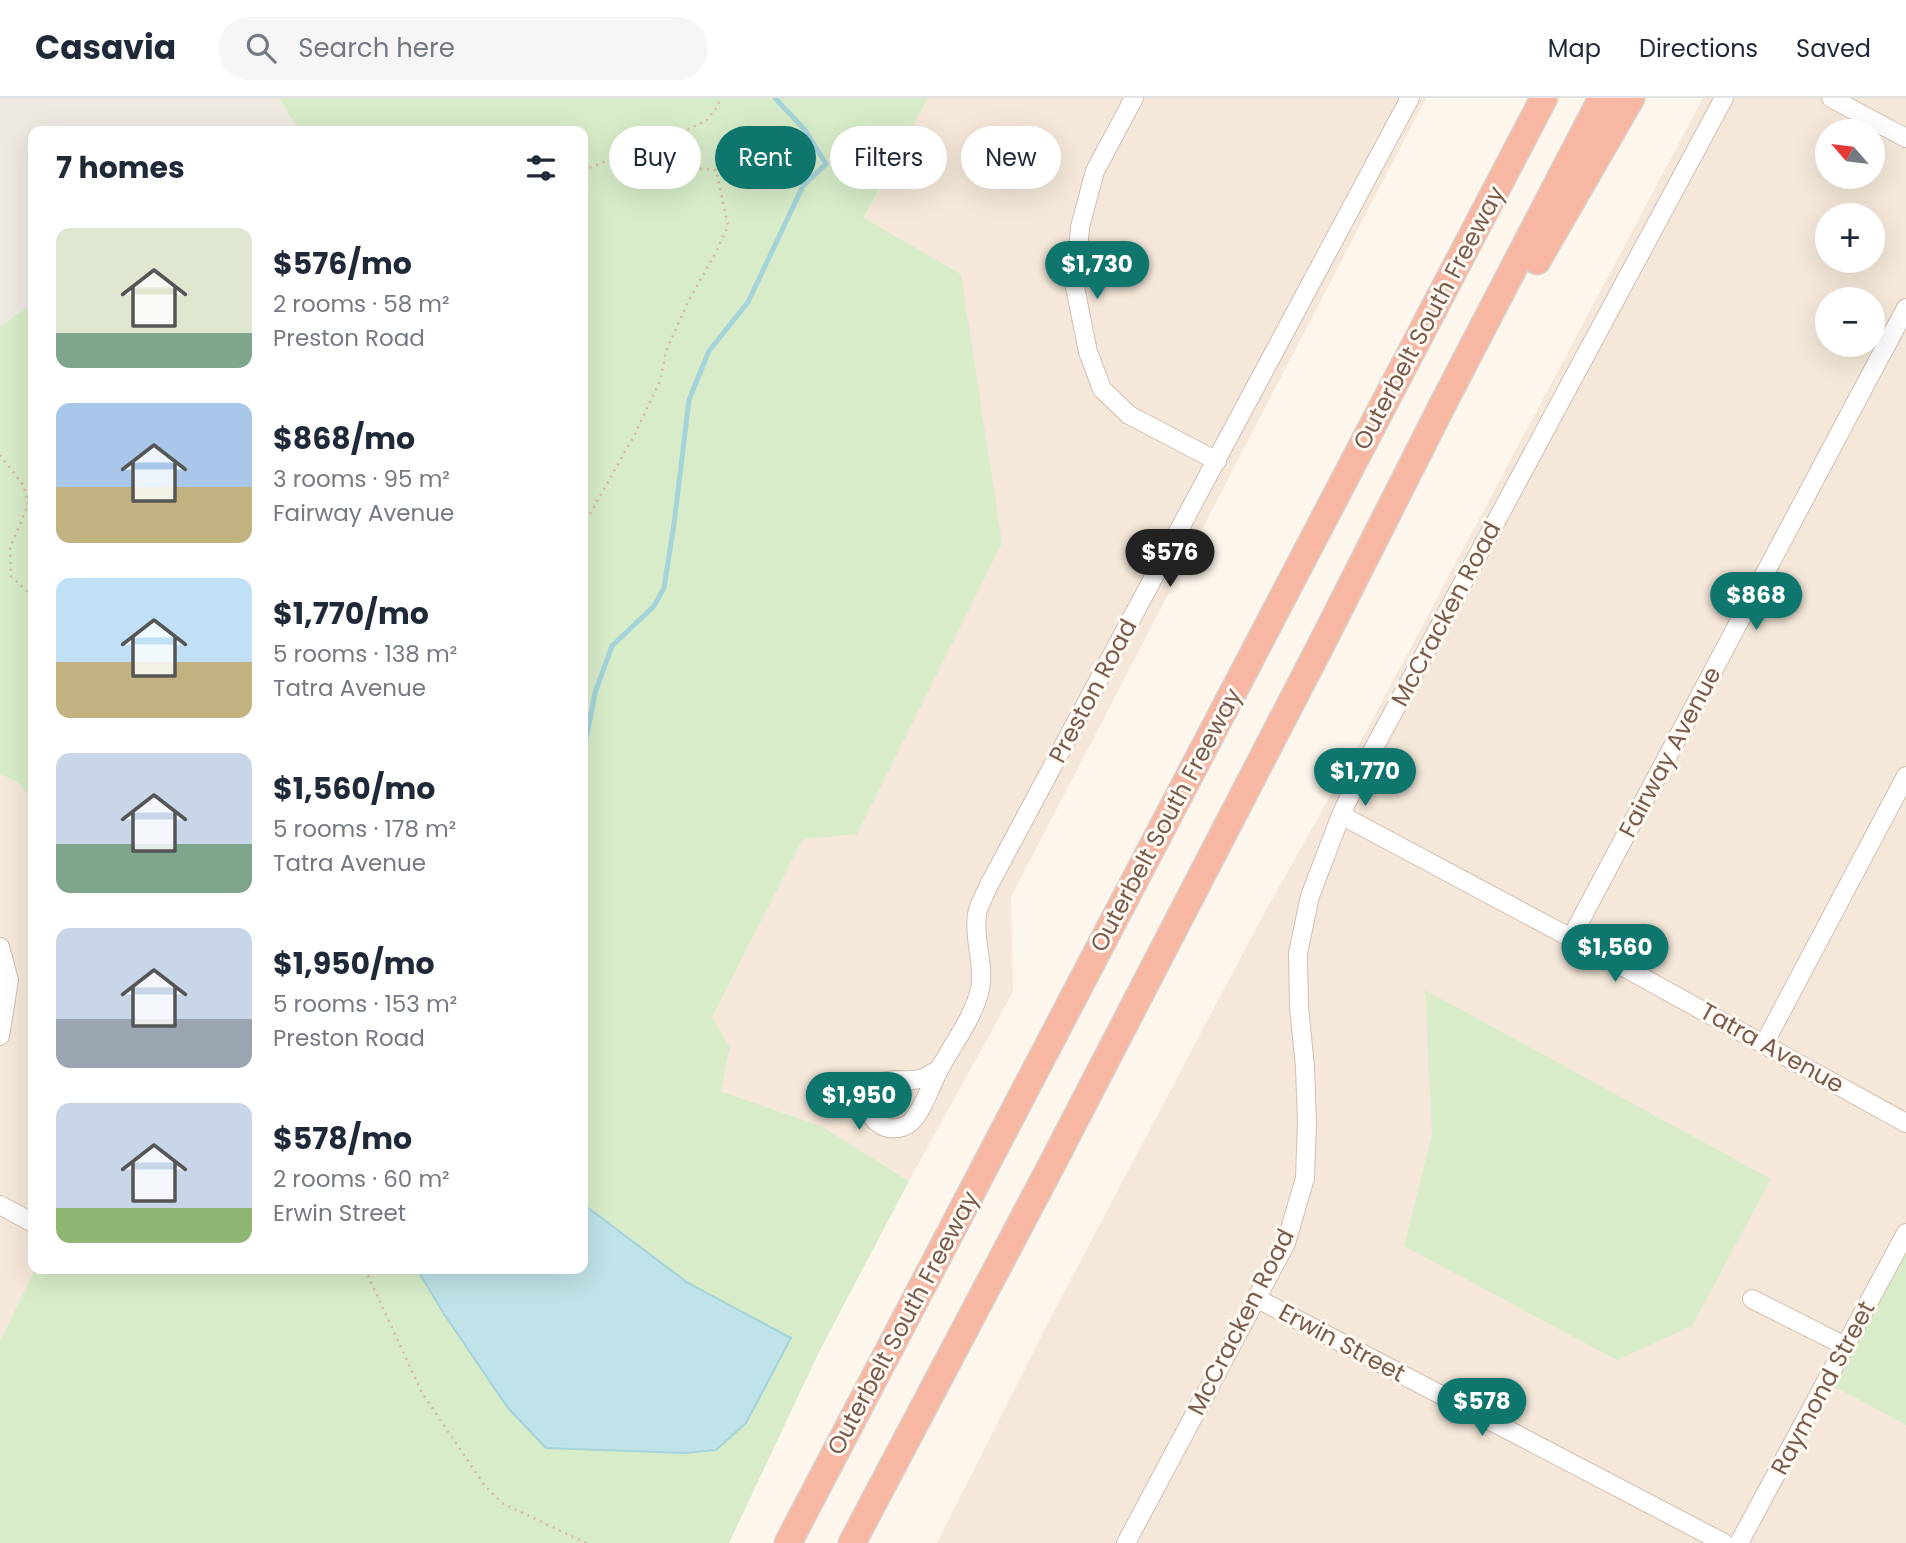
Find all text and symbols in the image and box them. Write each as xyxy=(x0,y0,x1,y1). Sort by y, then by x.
search box xyxy=(218,17,708,80)
text: Casavia xyxy=(35,24,176,71)
icon: search xyxy=(242,29,280,67)
text: Search here xyxy=(298,30,455,66)
text: Map xyxy=(1548,32,1601,65)
text: Directions xyxy=(1639,32,1758,65)
text: Saved xyxy=(1796,32,1871,65)
north arrow xyxy=(1815,119,1885,189)
map controls xyxy=(1815,119,1885,357)
chip: Buy xyxy=(609,126,701,189)
chip: Rent xyxy=(715,126,816,189)
chip: Filters xyxy=(830,126,947,189)
chip: New xyxy=(961,126,1061,189)
text: 7 homes xyxy=(56,146,185,189)
icon: filters xyxy=(522,149,560,187)
street label: Outerbelt South Freeway xyxy=(1345,180,1512,456)
button: + xyxy=(1815,203,1885,273)
text: $576/mo xyxy=(273,242,412,285)
pin: $1,730 xyxy=(1040,242,1154,301)
text: $1,730 xyxy=(1061,248,1133,280)
icon: home xyxy=(112,256,196,340)
button: − xyxy=(1815,287,1885,357)
text: 2 rooms · 58 m² xyxy=(273,288,450,320)
text: Preston Road xyxy=(273,322,425,354)
text: $868/mo xyxy=(273,417,415,460)
icon: home xyxy=(112,431,196,515)
text: 3 rooms · 95 m² xyxy=(273,463,450,495)
text: Fairway Avenue xyxy=(273,497,454,529)
street label: McCracken Road xyxy=(1383,516,1508,712)
pin: $576 xyxy=(1129,530,1211,589)
text: $576 xyxy=(1141,536,1199,568)
pin: $868 xyxy=(1715,573,1797,632)
text: $868 xyxy=(1726,579,1786,611)
text: $1,770/mo xyxy=(273,592,429,635)
icon: home xyxy=(112,606,196,690)
street label: Preston Road xyxy=(1041,613,1144,768)
text: 5 rooms · 138 m² xyxy=(273,638,457,670)
street label: Fairway Avenue xyxy=(1611,661,1729,843)
text: Tatra Avenue xyxy=(273,672,426,704)
street label: Outerbelt South Freeway xyxy=(1082,682,1249,958)
pin: $1,770 xyxy=(1308,748,1422,808)
text: $1,770 xyxy=(1330,755,1400,787)
text: $1,560/mo xyxy=(273,767,435,810)
icon: home xyxy=(112,781,196,865)
text: 5 rooms · 178 m² xyxy=(273,813,456,845)
text: Tatra Avenue xyxy=(273,847,426,879)
pin: $1,560 xyxy=(1558,924,1672,984)
text: $1,560 xyxy=(1578,931,1652,963)
text: $1,950/mo xyxy=(273,942,435,985)
icon: home xyxy=(112,956,196,1040)
text: 5 rooms · 153 m² xyxy=(273,988,457,1020)
street label: Tatra Avenue xyxy=(1694,994,1850,1101)
text: Preston Road xyxy=(273,1022,425,1054)
pin: $1,950 xyxy=(802,1072,916,1132)
text: $1,950 xyxy=(822,1079,896,1111)
text: $578/mo xyxy=(273,1117,412,1160)
icon: home xyxy=(112,1131,196,1215)
text: 2 rooms · 60 m² xyxy=(273,1163,450,1195)
street label: Outerbelt South Freeway xyxy=(819,1185,986,1461)
text: Erwin Street xyxy=(273,1197,406,1229)
street label: McCracken Road xyxy=(1179,1223,1302,1421)
street label: Erwin Street xyxy=(1273,1295,1411,1390)
street label: Raymond Street xyxy=(1763,1295,1882,1481)
pin: $578 xyxy=(1441,1378,1523,1438)
text: $578 xyxy=(1453,1385,1511,1417)

